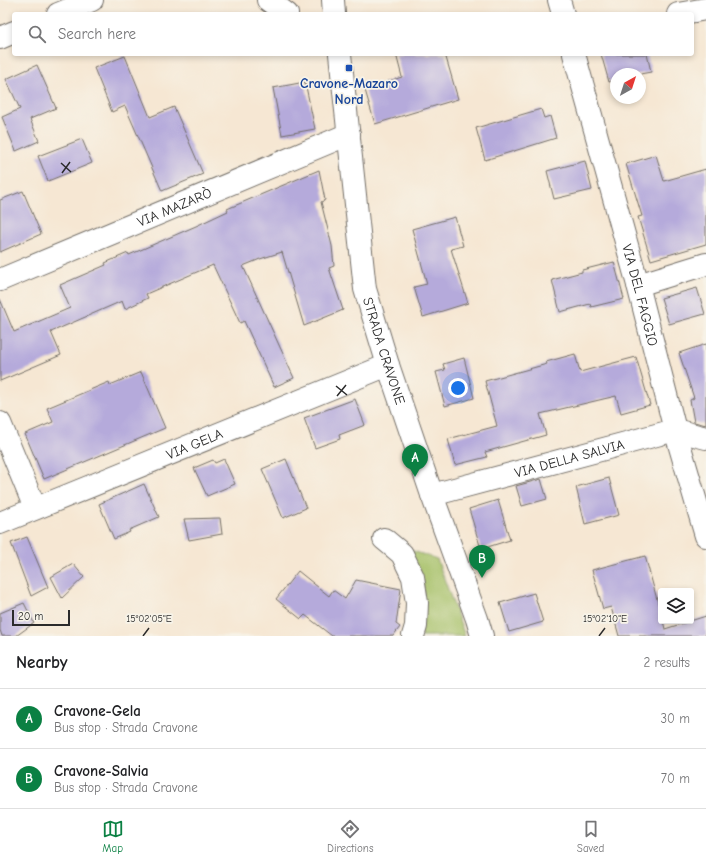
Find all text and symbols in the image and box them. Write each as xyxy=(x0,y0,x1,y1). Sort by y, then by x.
search box xyxy=(12,12,694,56)
icon: search xyxy=(26,23,48,45)
text: Search here xyxy=(58,25,136,43)
marker: Cravone-Mazaro Nord xyxy=(344,63,354,73)
north arrow xyxy=(610,68,646,104)
place label: Cravone-Mazaro Nord xyxy=(300,75,398,108)
street label: VIA MAZARÒ xyxy=(135,184,214,231)
street label: VIA DEL FAGGIO xyxy=(618,242,661,348)
street label: STRADA CRAVONE xyxy=(359,295,409,407)
your location xyxy=(448,378,468,398)
street label: VIA GELA xyxy=(164,425,225,463)
street label: VIA DELLA SALVIA xyxy=(513,436,626,482)
pin: A xyxy=(402,444,428,477)
pin: B xyxy=(469,545,495,578)
map controls xyxy=(658,588,694,624)
button: layers xyxy=(658,588,694,624)
scale bar xyxy=(12,608,70,627)
text: 20 m xyxy=(18,610,43,623)
text: 15°02'05"E xyxy=(126,613,172,625)
text: 15°02'10"E xyxy=(583,613,627,625)
text: Nearby xyxy=(16,653,67,672)
text: 2 results xyxy=(643,655,690,670)
text: Cravone-Gela xyxy=(54,702,141,720)
text: A xyxy=(25,711,33,726)
text: 30 m xyxy=(660,711,690,726)
text: Bus stop · Strada Cravone xyxy=(54,720,198,735)
text: Cravone-Salvia xyxy=(54,762,149,780)
text: B xyxy=(25,771,33,786)
text: 70 m xyxy=(661,771,690,786)
text: Bus stop · Strada Cravone xyxy=(54,780,198,795)
tab: Map xyxy=(102,818,124,855)
tab: Directions xyxy=(327,818,374,855)
tab: Saved xyxy=(577,818,604,855)

